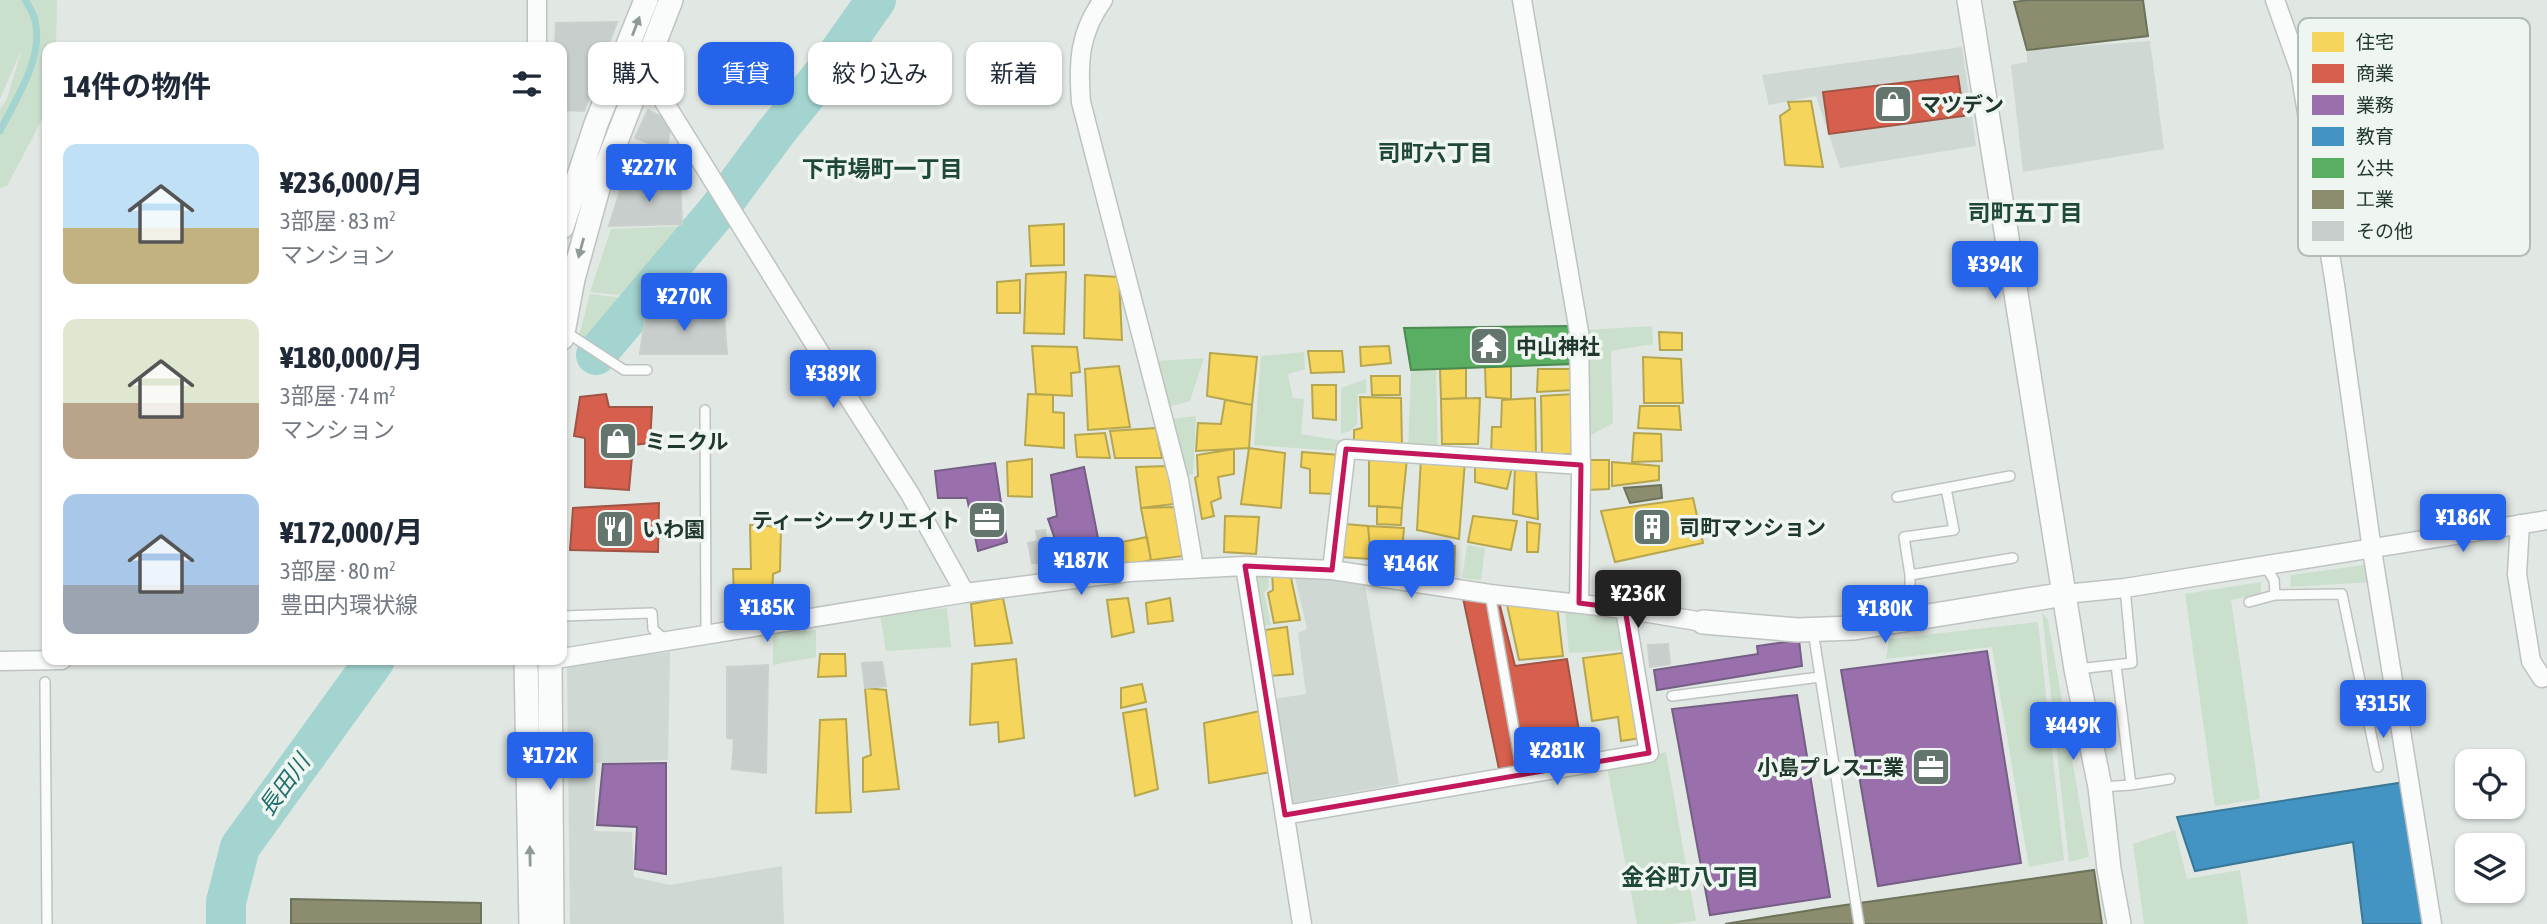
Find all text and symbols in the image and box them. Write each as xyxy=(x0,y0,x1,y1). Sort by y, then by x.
one-way arrow xyxy=(631,15,642,36)
legend xyxy=(2298,18,2530,256)
text: 住宅 xyxy=(2356,31,2394,53)
chip: 購入 xyxy=(588,42,684,105)
chip: 賃貸 xyxy=(698,42,794,105)
chip: 絞り込み xyxy=(808,42,952,105)
chip: 新着 xyxy=(966,42,1062,105)
text: 商業 xyxy=(2356,62,2394,84)
icon: filters xyxy=(508,65,546,103)
text: 14件の物件 xyxy=(63,69,211,103)
shop icon: マツデン xyxy=(1872,83,1914,125)
place label: マツデン xyxy=(1920,92,2004,116)
text: 業務 xyxy=(2356,94,2394,116)
text: 教育 xyxy=(2356,125,2394,147)
district label: 司町六丁目 xyxy=(1378,140,1493,166)
pin: ¥227K xyxy=(600,144,698,204)
text: ¥227K xyxy=(622,154,676,180)
district label: 下市場町一丁目 xyxy=(802,156,963,182)
text: 公共 xyxy=(2356,157,2394,179)
text: ¥236,000/月 xyxy=(280,165,423,199)
icon: home xyxy=(119,172,203,256)
text: 工業 xyxy=(2356,188,2394,210)
district label: 司町五丁目 xyxy=(1968,200,2083,226)
text: 3部屋 · 83 m² xyxy=(280,208,396,234)
text: その他 xyxy=(2356,220,2413,242)
one-way arrow xyxy=(575,238,586,260)
text: マンション xyxy=(280,242,395,268)
pin: ¥394K xyxy=(1946,242,2044,301)
text: ¥394K xyxy=(1968,251,2022,277)
pin: ¥270K xyxy=(635,274,733,333)
text: ¥270K xyxy=(657,283,711,309)
temple icon: 中山神社 xyxy=(1468,325,1510,367)
place label: 中山神社 xyxy=(1516,334,1600,358)
text: ¥180,000/月 xyxy=(280,340,423,374)
icon: home xyxy=(119,347,203,431)
pin: ¥389K xyxy=(784,350,882,410)
text: ¥389K xyxy=(806,360,860,386)
text: 3部屋 · 74 m² xyxy=(280,383,396,409)
text: マンション xyxy=(280,417,395,443)
shop icon: ミニクル xyxy=(597,420,639,462)
place label: ミニクル xyxy=(645,429,728,453)
pin: ¥186K xyxy=(2414,494,2512,554)
office icon: ティーシークリエイト xyxy=(966,499,1008,541)
text: ¥186K xyxy=(2436,504,2490,530)
building icon: 司町マンション xyxy=(1631,506,1673,548)
restaurant icon: いわ園 xyxy=(594,508,636,550)
place label: ティーシークリエイト xyxy=(752,508,960,532)
text: ¥172,000/月 xyxy=(280,515,423,549)
place label: 司町マンション xyxy=(1679,515,1826,539)
place label: いわ園 xyxy=(642,517,705,541)
icon: home xyxy=(119,522,203,606)
pin: ¥187K xyxy=(1032,538,1130,597)
pin: ¥146K xyxy=(1362,540,1460,600)
text: ¥187K xyxy=(1054,547,1108,573)
text: ¥146K xyxy=(1384,550,1438,576)
text: 3部屋 · 80 m² xyxy=(280,558,396,584)
pin: ¥236K xyxy=(1589,570,1687,630)
text: ¥236K xyxy=(1611,580,1665,606)
pin: ¥185K xyxy=(718,584,816,644)
pin: ¥180K xyxy=(1836,586,1934,645)
text: 豊田内環状線 xyxy=(280,592,418,618)
text: ¥185K xyxy=(740,594,794,620)
text: ¥180K xyxy=(1858,595,1912,621)
pin: ¥315K xyxy=(2334,680,2432,740)
text: ¥315K xyxy=(2356,690,2410,716)
pin: ¥449K xyxy=(2024,702,2122,762)
text: ¥449K xyxy=(2046,712,2100,738)
pin: ¥281K xyxy=(1508,728,1606,787)
pin: ¥172K xyxy=(501,732,599,792)
text: ¥281K xyxy=(1530,737,1584,763)
text: ¥172K xyxy=(523,742,577,768)
office icon: 小島プレス工業 xyxy=(1910,746,1952,788)
water label: 長田川 xyxy=(253,747,317,821)
map controls xyxy=(2455,749,2525,903)
button: locate xyxy=(2455,749,2525,819)
place label: 小島プレス工業 xyxy=(1757,755,1904,779)
button: layers xyxy=(2455,833,2525,903)
one-way arrow xyxy=(524,845,535,867)
district label: 金谷町八丁目 xyxy=(1621,864,1759,890)

